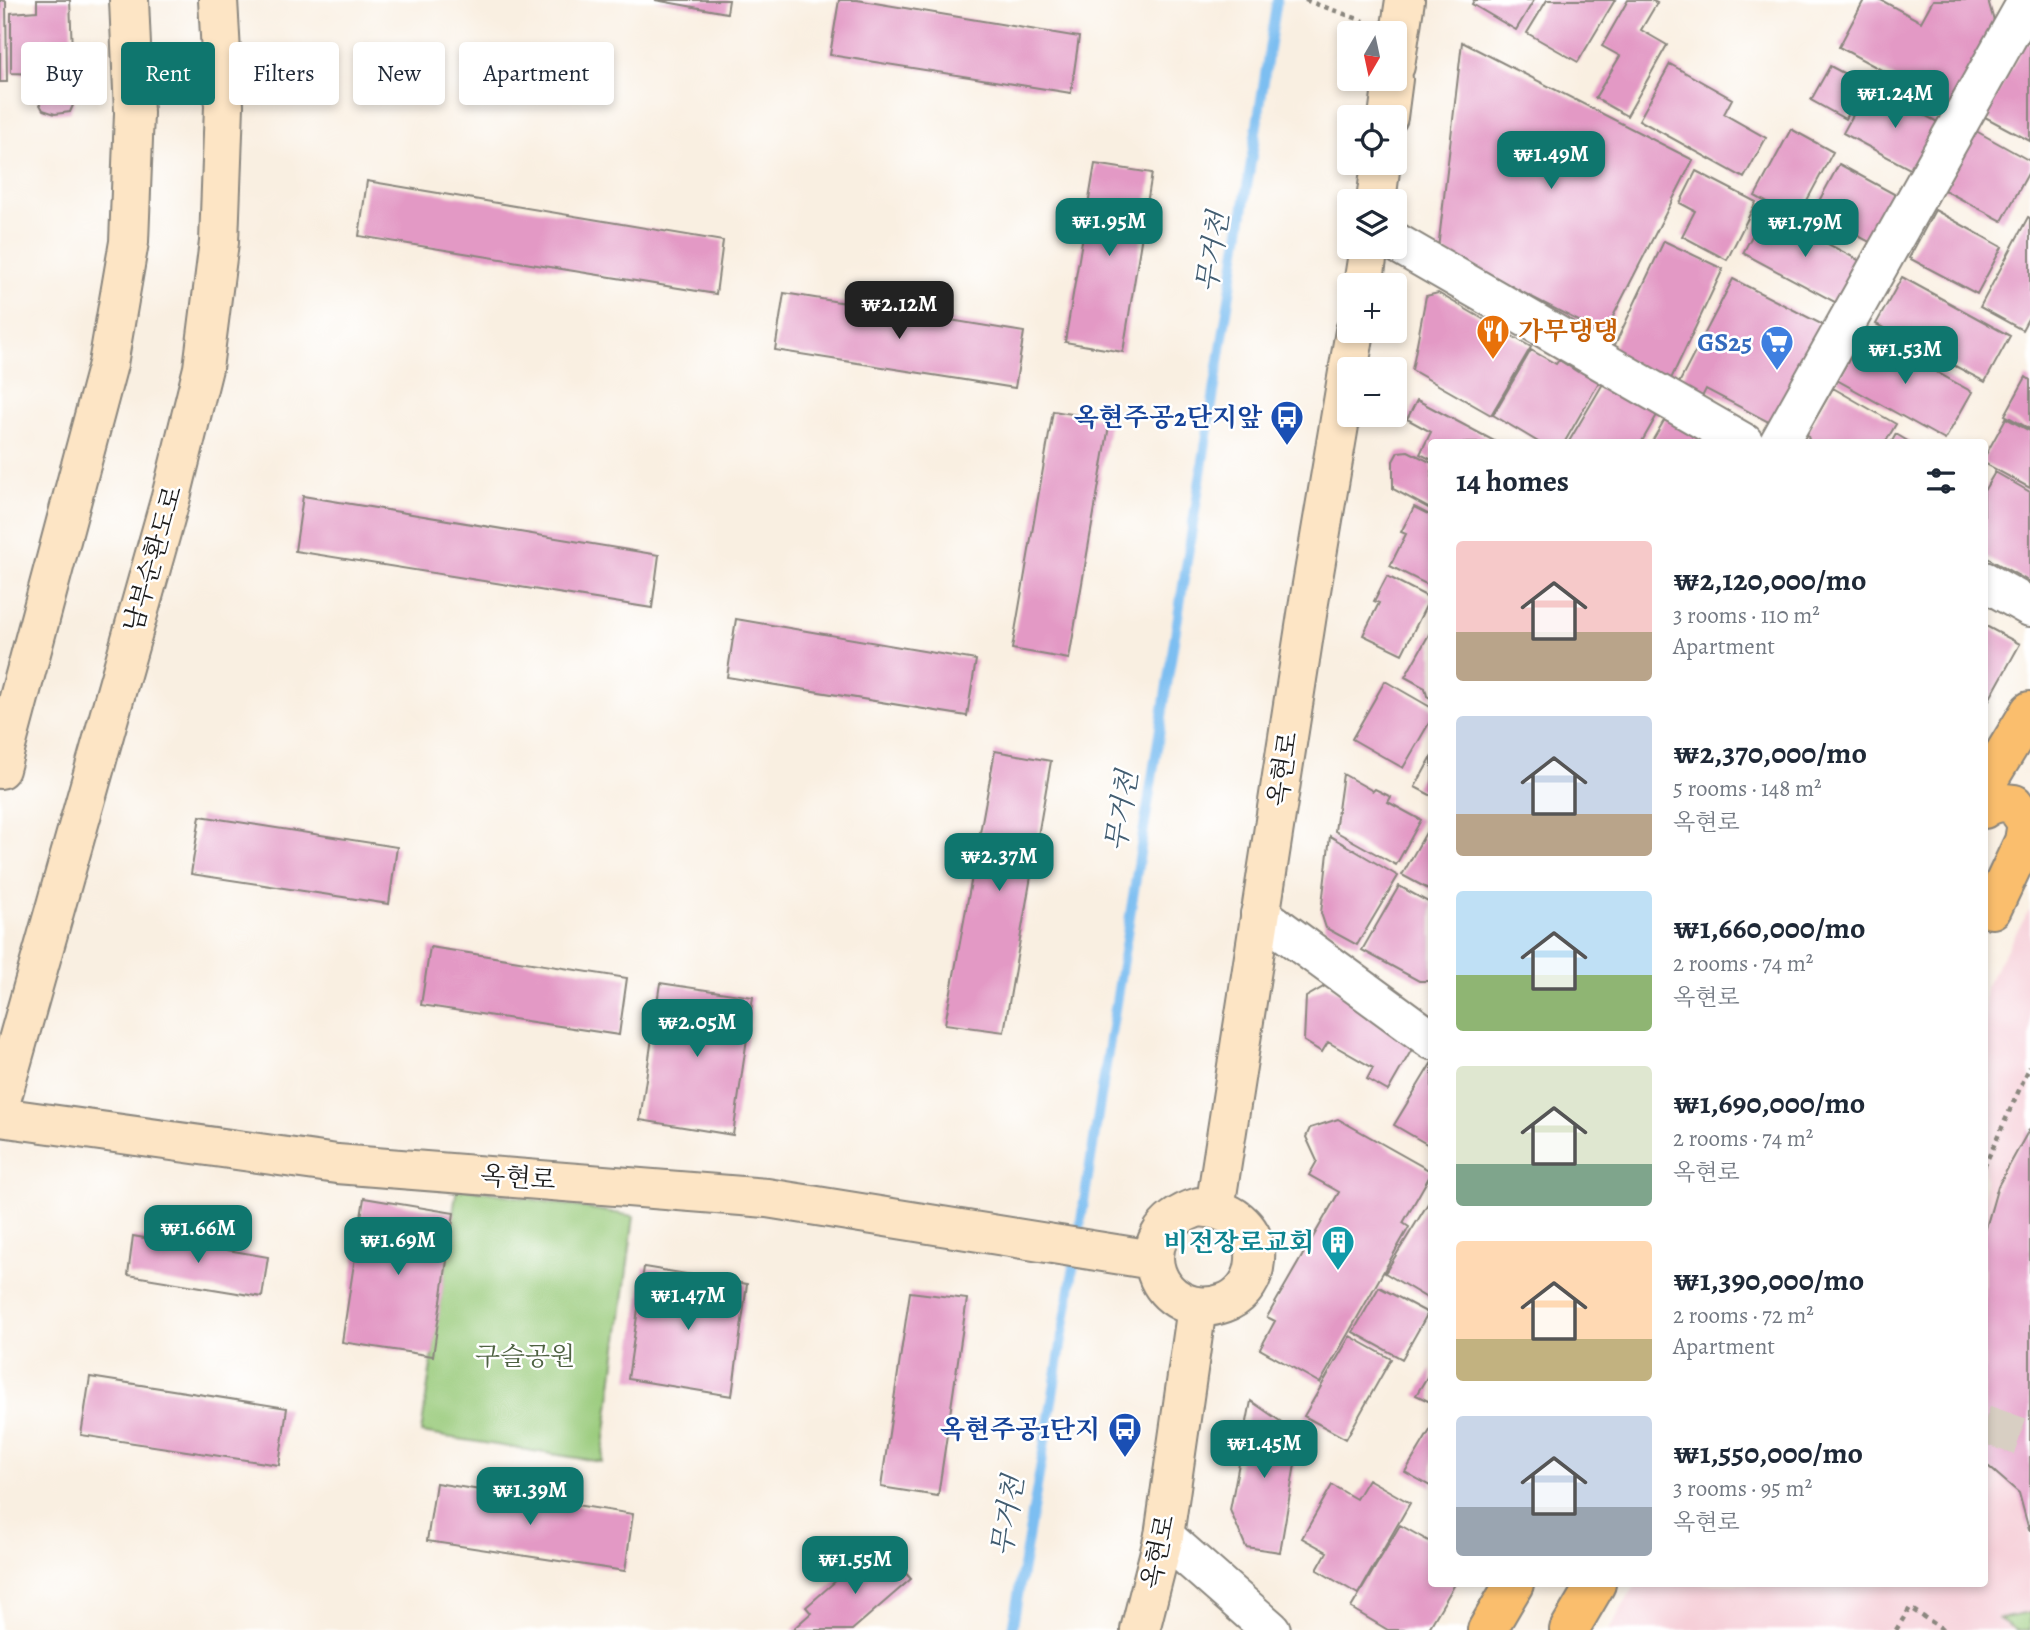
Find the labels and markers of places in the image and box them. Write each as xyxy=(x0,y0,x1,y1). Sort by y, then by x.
pin: ₩1.24M xyxy=(1838,71,1952,130)
pin: ₩1.49M xyxy=(1494,132,1608,191)
pin: ₩1.95M xyxy=(1052,198,1166,258)
pin: ₩1.79M xyxy=(1748,200,1862,259)
pin: ₩2.12M xyxy=(842,282,956,341)
restaurant icon: 가무댕댕 xyxy=(1474,312,1512,361)
place label: 가무댕댕 xyxy=(1518,314,1618,349)
supermarket icon: GS25 xyxy=(1758,323,1796,372)
place label: GS25 xyxy=(1697,325,1752,360)
pin: ₩1.53M xyxy=(1848,326,1962,386)
bus stop icon: 옥현주공2단지앞 xyxy=(1268,398,1306,447)
place label: 옥현주공2단지앞 xyxy=(1074,400,1263,435)
pin: ₩2.37M xyxy=(942,834,1056,893)
pin: ₩2.05M xyxy=(640,1000,754,1059)
pin: ₩1.66M xyxy=(141,1206,255,1265)
pin: ₩1.69M xyxy=(341,1218,455,1277)
building icon: 비전장로교회 xyxy=(1319,1223,1357,1272)
place label: 비전장로교회 xyxy=(1163,1225,1314,1260)
pin: ₩1.47M xyxy=(631,1272,745,1332)
bus stop icon: 옥현주공1단지 xyxy=(1106,1410,1144,1459)
place label: 옥현주공1단지 xyxy=(940,1412,1100,1447)
pin: ₩1.45M xyxy=(1207,1420,1321,1480)
pin: ₩1.39M xyxy=(473,1468,587,1527)
pin: ₩1.55M xyxy=(798,1536,912,1596)

